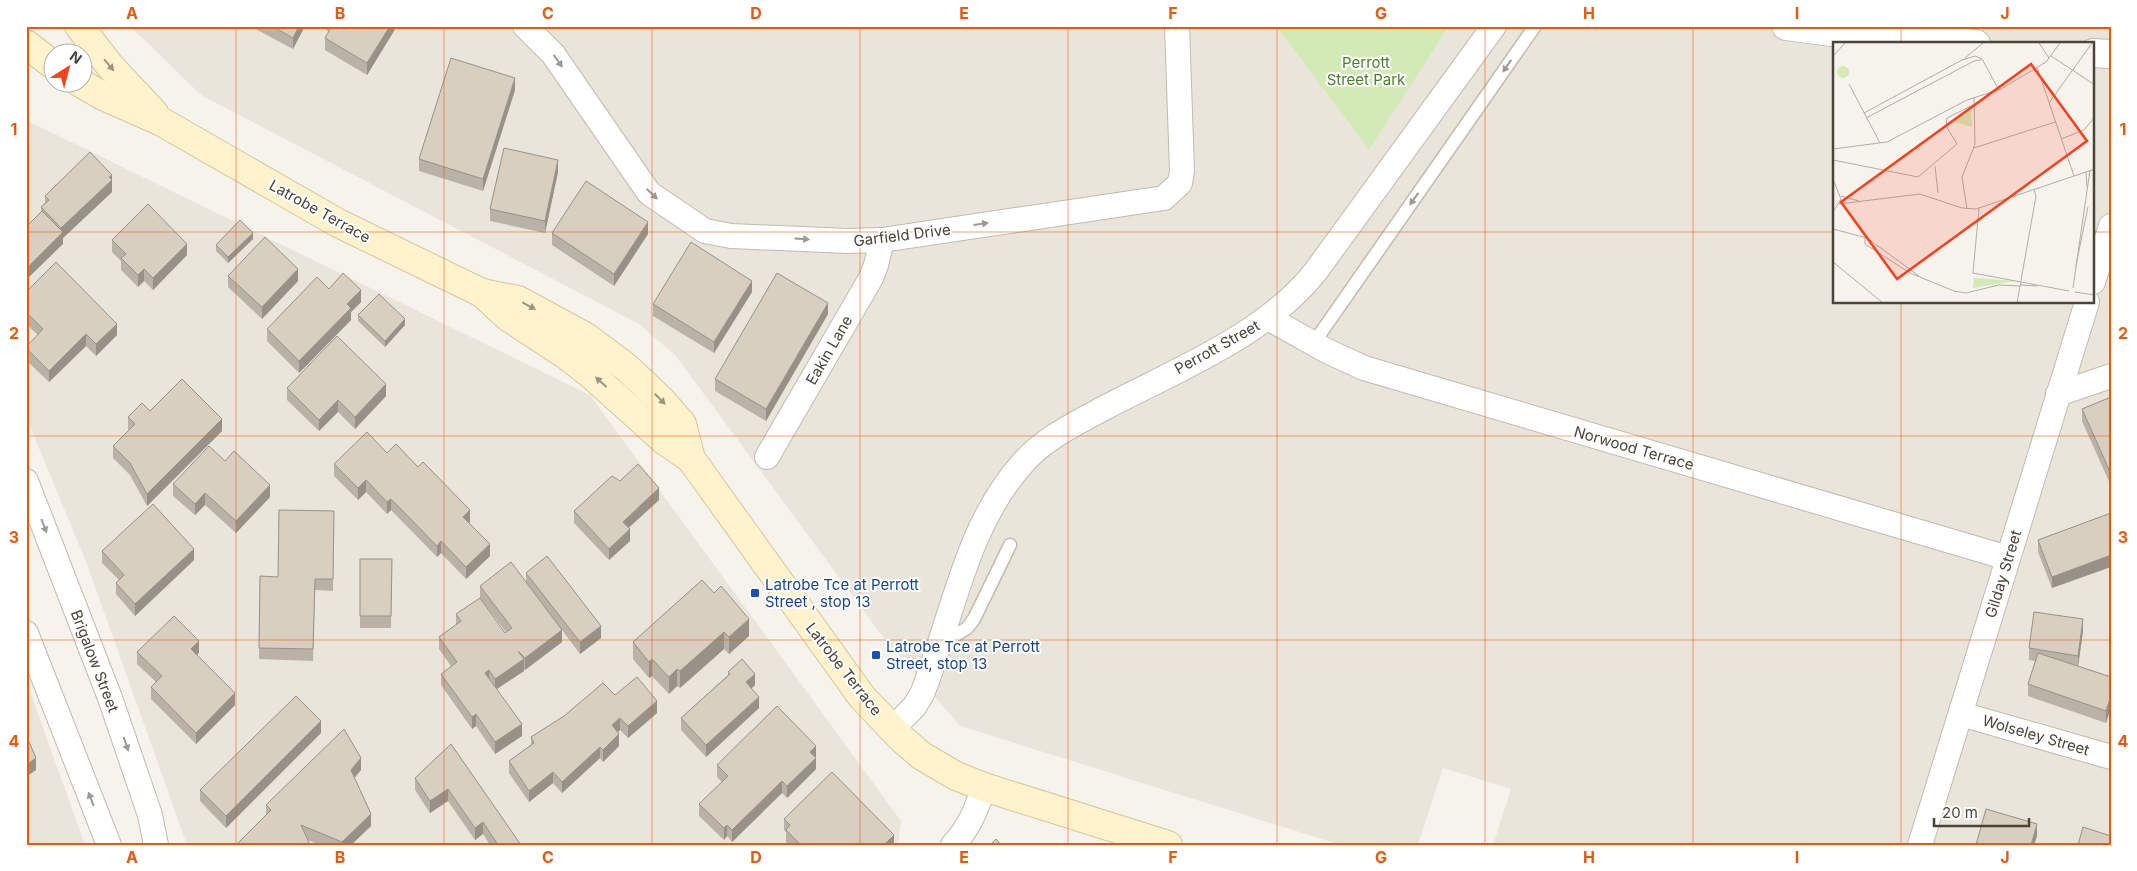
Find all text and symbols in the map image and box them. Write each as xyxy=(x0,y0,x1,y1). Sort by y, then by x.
text: A xyxy=(126,3,138,23)
text: B xyxy=(335,3,345,23)
text: C xyxy=(542,3,554,23)
text: D xyxy=(750,3,762,23)
text: E xyxy=(959,3,969,23)
text: F xyxy=(1168,3,1178,23)
text: G xyxy=(1375,3,1387,23)
text: H xyxy=(1583,3,1595,23)
text: I xyxy=(1795,3,1799,23)
text: J xyxy=(2000,3,2010,23)
north arrow xyxy=(42,42,92,92)
inset map xyxy=(1833,42,2094,304)
text: N xyxy=(67,47,85,67)
park label: Perrott Street Park xyxy=(1327,53,1406,89)
one-way arrow xyxy=(553,55,563,68)
one-way arrow xyxy=(103,58,115,70)
one-way arrow xyxy=(1502,59,1512,73)
text: 1 xyxy=(11,119,17,139)
text: 1 xyxy=(2120,119,2126,139)
street label: Latrobe Terrace xyxy=(266,175,374,247)
one-way arrow xyxy=(646,188,658,200)
one-way arrow xyxy=(1409,192,1419,206)
street label: Garfield Drive xyxy=(852,220,952,250)
one-way arrow xyxy=(973,220,989,228)
one-way arrow xyxy=(795,236,811,244)
one-way arrow xyxy=(522,301,535,310)
street label: Eakin Lane xyxy=(802,312,856,388)
street label: Perrott Street xyxy=(1171,316,1263,378)
text: 2 xyxy=(9,323,19,343)
text: 2 xyxy=(2118,323,2128,343)
one-way arrow xyxy=(594,377,607,388)
one-way arrow xyxy=(654,393,666,405)
street label: Norwood Terrace xyxy=(1572,422,1696,474)
one-way arrow xyxy=(40,519,48,534)
text: 3 xyxy=(9,527,19,547)
text: 3 xyxy=(2118,527,2128,547)
street label: Gilday Street xyxy=(1981,528,2025,620)
place label: Latrobe Tce at Perrott Street , stop 13 xyxy=(765,575,919,611)
marker: Latrobe Tce at Perrott Street , stop 13 xyxy=(749,587,761,599)
street label: Brigalow Street xyxy=(67,607,123,715)
street label: Latrobe Terrace xyxy=(802,619,886,719)
place label: Latrobe Tce at Perrott Street, stop 13 xyxy=(886,637,1040,673)
marker: Latrobe Tce at Perrott Street, stop 13 xyxy=(870,649,882,661)
street label: Wolseley Street xyxy=(1980,711,2092,759)
text: 4 xyxy=(9,731,20,751)
text: 4 xyxy=(2118,731,2129,751)
one-way arrow xyxy=(123,736,130,751)
one-way arrow xyxy=(87,792,95,807)
scale bar xyxy=(1934,796,2030,828)
text: 20 m xyxy=(1942,803,1978,822)
text: A xyxy=(126,847,138,867)
text: B xyxy=(335,847,345,867)
text: C xyxy=(542,847,554,867)
text: D xyxy=(750,847,762,867)
text: E xyxy=(959,847,969,867)
text: F xyxy=(1168,847,1178,867)
text: G xyxy=(1375,847,1387,867)
text: H xyxy=(1583,847,1595,867)
text: I xyxy=(1795,847,1799,867)
text: J xyxy=(2000,847,2010,867)

